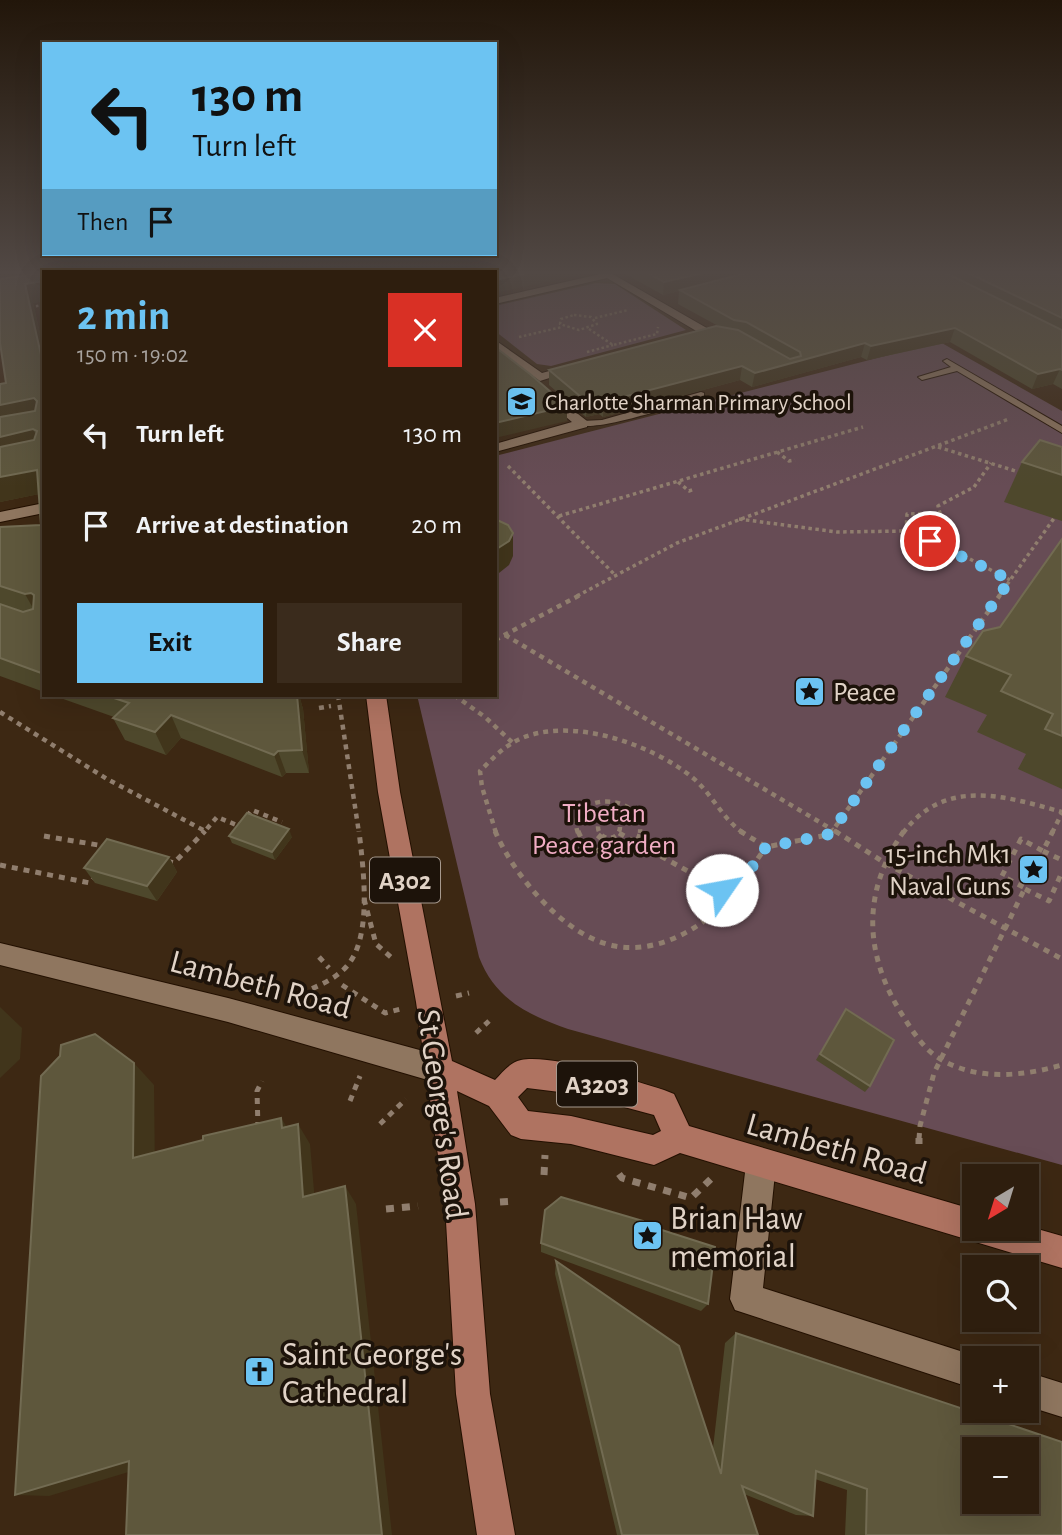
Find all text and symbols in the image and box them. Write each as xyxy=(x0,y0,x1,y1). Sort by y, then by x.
icon: left xyxy=(77,70,168,161)
text: 130 m xyxy=(192,72,303,121)
text: Turn left xyxy=(192,130,296,162)
icon: arrive xyxy=(142,203,180,241)
text: Then xyxy=(77,209,128,235)
button: close xyxy=(388,293,462,367)
text: 2 min xyxy=(77,295,170,337)
text: 150 m · 19:02 xyxy=(77,344,188,367)
school or university icon: Charlotte Sharman Primary School xyxy=(505,385,539,419)
place label: Charlotte Sharman Primary School xyxy=(545,392,852,415)
icon: left xyxy=(77,416,115,454)
text: Turn left xyxy=(136,421,224,447)
text: 130 m xyxy=(404,421,462,447)
icon: arrive xyxy=(77,507,115,545)
pin xyxy=(900,511,960,571)
text: Arrive at destination xyxy=(136,512,349,538)
text: 20 m xyxy=(411,512,462,538)
icon: arrive xyxy=(911,522,949,560)
button: Exit xyxy=(77,603,263,683)
button: Share xyxy=(277,603,462,683)
place icon: Peace xyxy=(793,674,827,708)
place label: Peace xyxy=(833,679,896,707)
park label: Tibetan Peace garden xyxy=(532,800,676,860)
place label: 15-inch Mk1 Naval Guns xyxy=(885,841,1011,901)
place icon: 15-inch Mk1 Naval Guns xyxy=(1017,852,1051,886)
position arrow xyxy=(685,853,759,927)
road number: A302 xyxy=(370,858,440,902)
street label: Lambeth Road xyxy=(166,945,354,1025)
street label: St George's Road xyxy=(410,1007,473,1221)
road number: A3203 xyxy=(557,1062,637,1106)
street label: Lambeth Road xyxy=(742,1108,930,1191)
north arrow xyxy=(962,1164,1040,1241)
map controls xyxy=(962,1164,1039,1514)
place label: Brian Haw memorial xyxy=(670,1203,802,1274)
place icon: Brian Haw memorial xyxy=(630,1219,664,1253)
button: search xyxy=(962,1255,1039,1332)
place label: Saint George's Cathedral xyxy=(282,1339,462,1410)
button: + xyxy=(962,1346,1039,1423)
church icon: Saint George's Cathedral xyxy=(242,1355,276,1389)
button: − xyxy=(962,1437,1039,1514)

